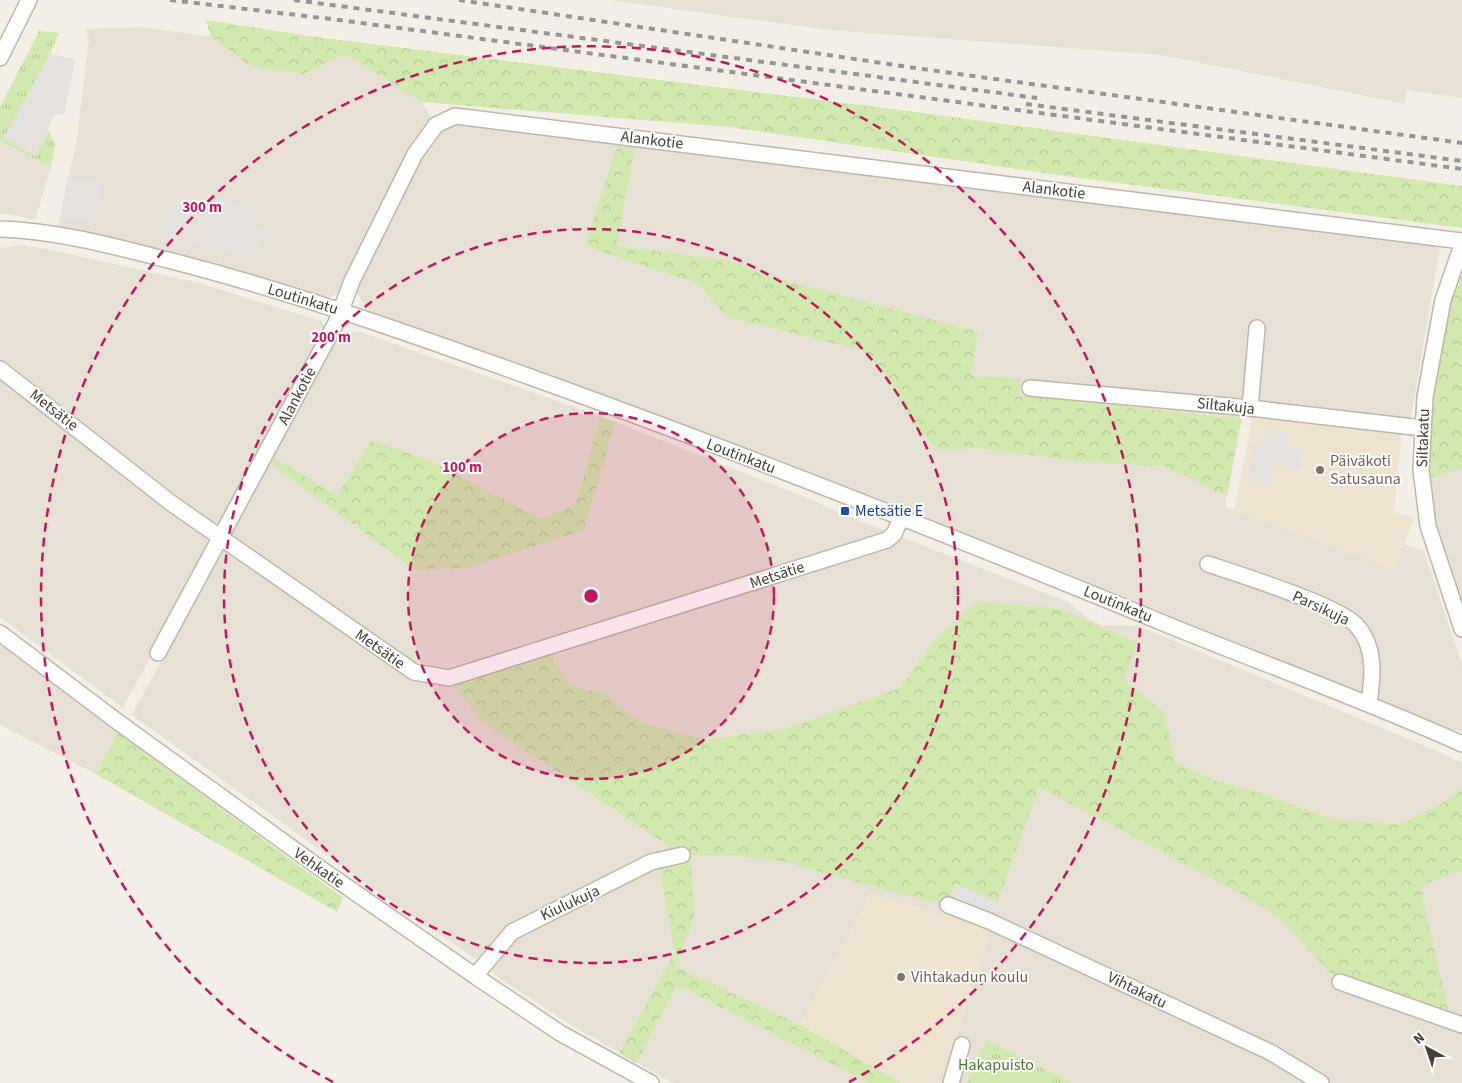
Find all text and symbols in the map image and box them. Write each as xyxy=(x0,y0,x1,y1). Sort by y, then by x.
street label: Alankotie xyxy=(619,125,685,155)
street label: Alankotie xyxy=(1021,175,1087,205)
text: 300 m xyxy=(182,197,222,218)
street label: Loutinkatu xyxy=(265,278,341,320)
text: 200 m xyxy=(311,327,351,348)
street label: Alankotie xyxy=(273,363,322,429)
street label: Metsätie xyxy=(25,384,83,436)
street label: Siltakuja xyxy=(1196,392,1256,420)
street label: Siltakatu xyxy=(1411,408,1435,468)
street label: Loutinkatu xyxy=(703,433,779,479)
place label: Päiväkoti Satusauna xyxy=(1330,450,1401,490)
text: 100 m xyxy=(442,457,482,478)
marker: Päiväkoti Satusauna xyxy=(1314,464,1326,476)
place label: Metsätie E xyxy=(855,500,923,522)
marker: Metsätie E xyxy=(839,505,851,517)
street label: Metsätie xyxy=(747,556,807,594)
street label: Loutinkatu xyxy=(1080,580,1156,628)
street label: Parsikuja xyxy=(1289,585,1353,631)
centre of rings xyxy=(582,587,600,605)
street label: Metsätie xyxy=(351,624,409,674)
street label: Vehkatie xyxy=(289,842,349,894)
street label: Kiulukuja xyxy=(537,880,603,926)
place label: Vihtakadun koulu xyxy=(911,966,1028,988)
street label: Vihtakatu xyxy=(1104,966,1170,1014)
marker: Vihtakadun koulu xyxy=(895,971,907,983)
north arrow xyxy=(1402,1023,1452,1073)
text: N xyxy=(1409,1028,1429,1049)
park label: Hakapuisto xyxy=(958,1054,1034,1076)

